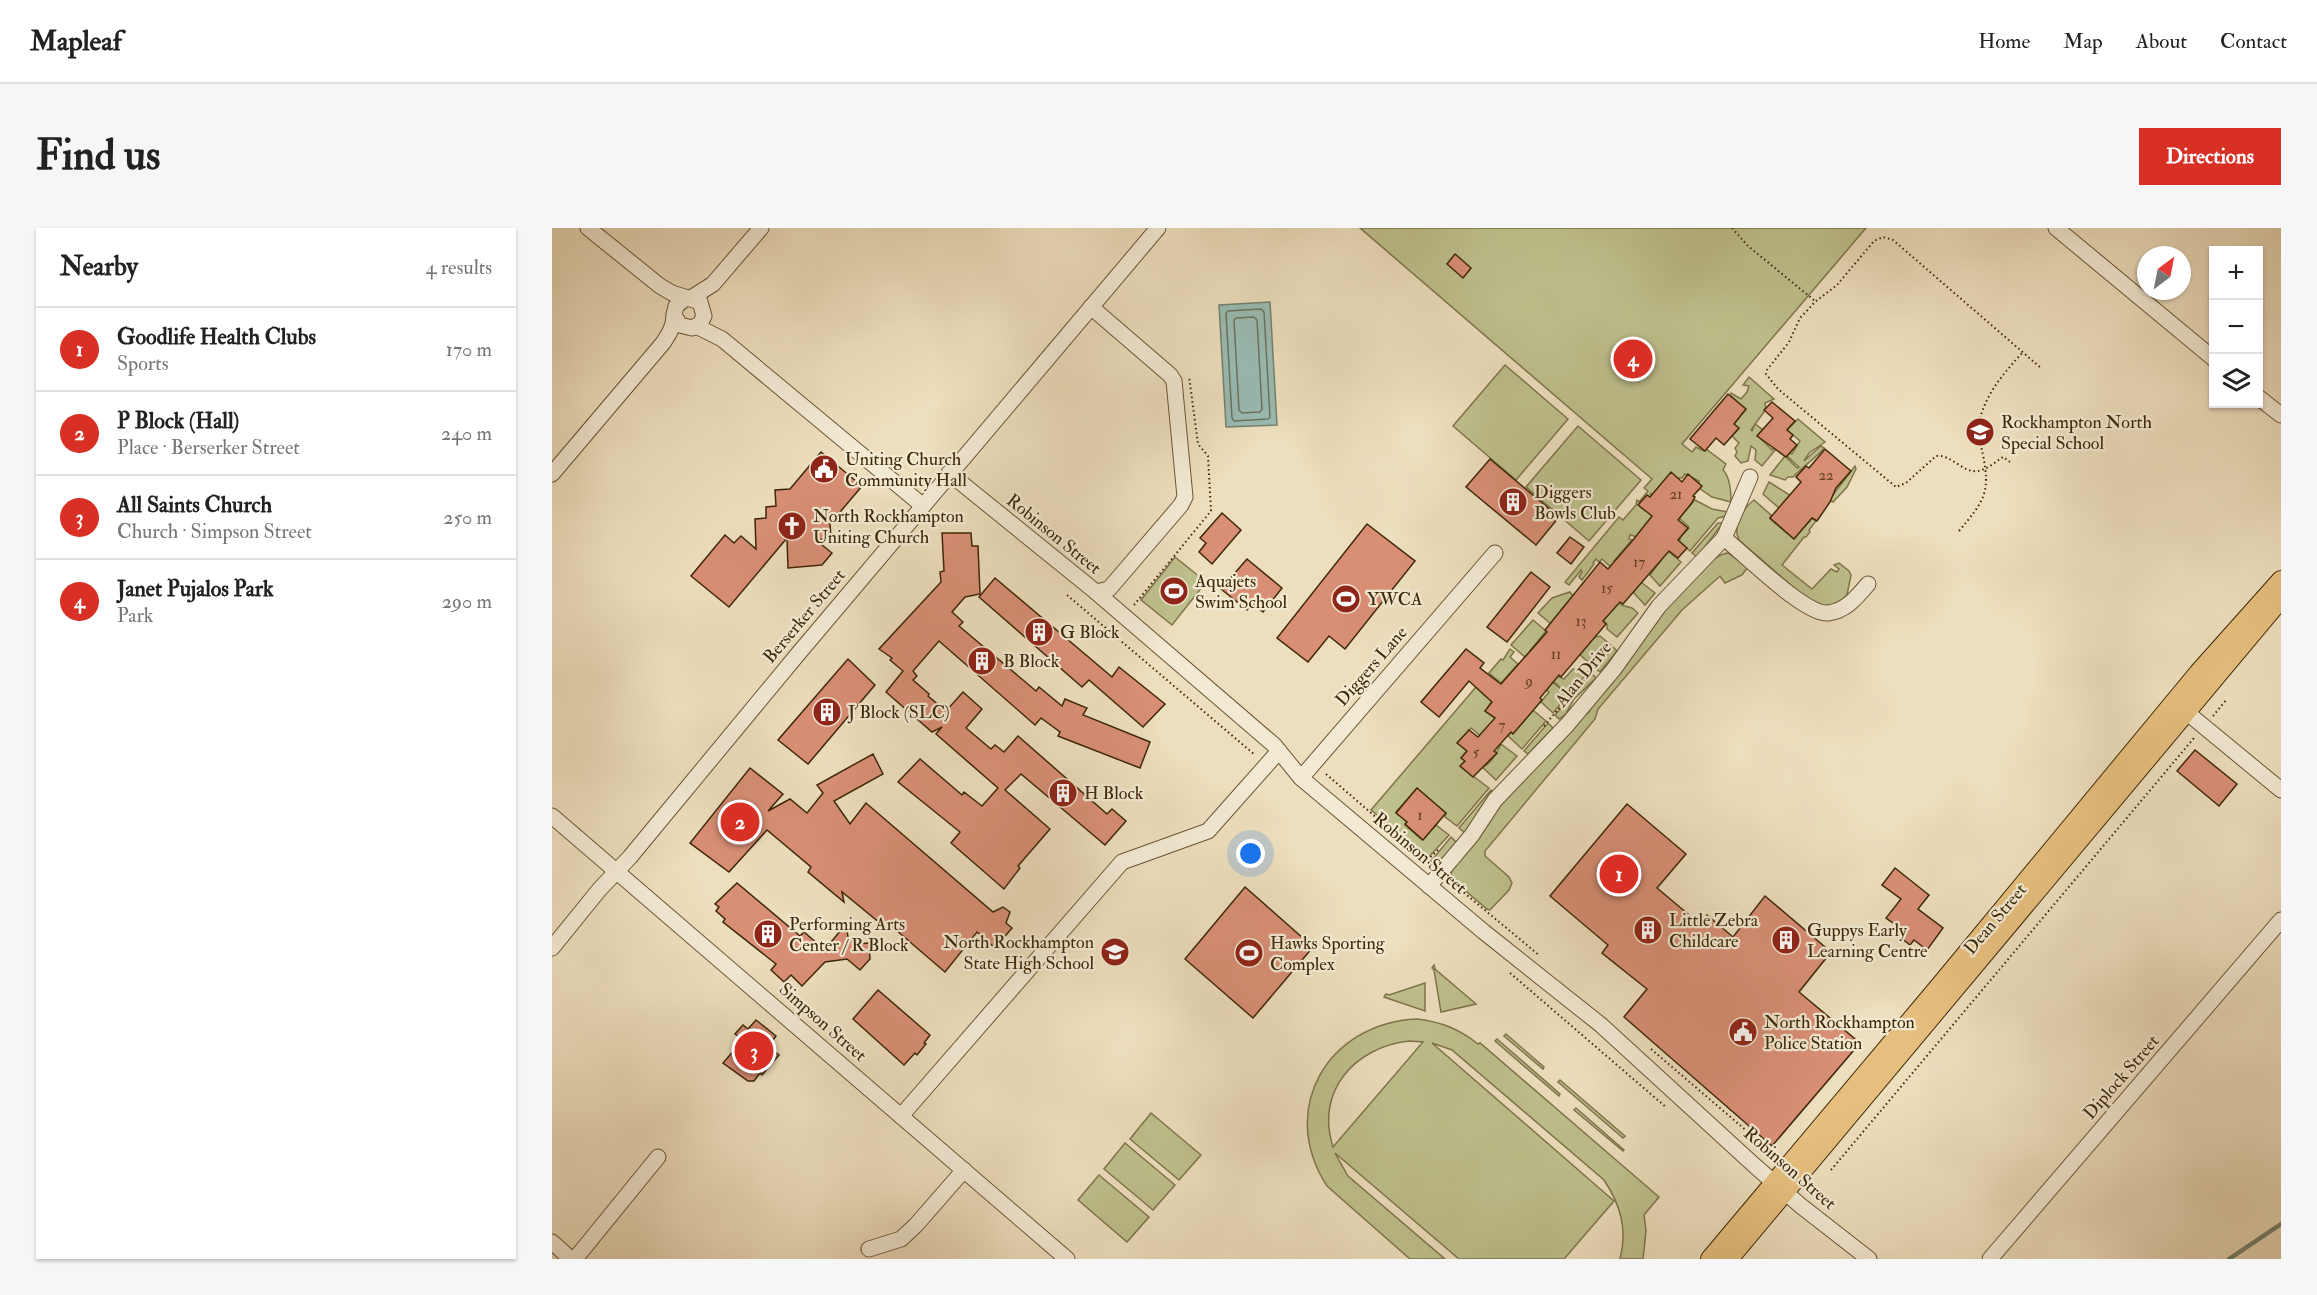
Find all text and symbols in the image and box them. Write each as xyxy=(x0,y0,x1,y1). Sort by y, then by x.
text: Mapleaf xyxy=(30,24,122,59)
text: Home xyxy=(1978,28,2030,55)
text: Map xyxy=(2063,28,2103,55)
text: About xyxy=(2136,28,2187,55)
text: Contact xyxy=(2220,28,2287,55)
button: Directions xyxy=(2139,128,2281,185)
text: Find us xyxy=(36,130,160,182)
north arrow xyxy=(2137,246,2191,300)
map controls xyxy=(2209,246,2263,408)
button: + xyxy=(2209,246,2263,300)
text: Nearby xyxy=(60,251,138,283)
text: 4 results xyxy=(426,255,492,280)
button: − xyxy=(2209,300,2263,354)
text: Goodlife Health Clubs xyxy=(117,323,316,351)
pin: 4 xyxy=(1614,336,1652,382)
text: 1 xyxy=(76,337,83,362)
text: 170 m xyxy=(446,337,492,362)
text: Sports xyxy=(117,351,169,376)
button: layers xyxy=(2209,354,2263,408)
text: P Block (Hall) xyxy=(117,407,239,435)
place label: Rockhampton North Special School xyxy=(2001,411,2152,455)
school or university icon: Rockhampton North Special School xyxy=(1964,416,1996,448)
text: 2 xyxy=(74,421,85,446)
text: 240 m xyxy=(441,421,492,446)
text: Place · Berserker Street xyxy=(117,435,300,460)
place label: Uniting Church Community Hall xyxy=(845,448,967,492)
public building icon: Uniting Church Community Hall xyxy=(808,453,840,485)
house number: 22 xyxy=(1818,466,1834,485)
place label: Diggers Bowls Club xyxy=(1534,481,1616,525)
house number: 21 xyxy=(1670,485,1682,504)
building icon: Diggers Bowls Club xyxy=(1497,486,1529,518)
street label: Robinson Street xyxy=(1002,489,1106,580)
text: All Saints Church xyxy=(117,491,272,519)
text: 3 xyxy=(76,505,83,530)
text: 250 m xyxy=(443,505,492,530)
place label: North Rockhampton Uniting Church xyxy=(813,505,964,549)
church icon: North Rockhampton Uniting Church xyxy=(776,510,808,542)
text: Church · Simpson Street xyxy=(117,519,312,544)
house number: 17 xyxy=(1633,553,1645,572)
street label: Berserker Street xyxy=(758,564,851,668)
place label: Aquajets Swim School xyxy=(1194,570,1287,614)
text: Janet Pujalos Park xyxy=(117,575,274,603)
sports icon: Aquajets Swim School xyxy=(1158,575,1190,607)
house number: 15 xyxy=(1601,579,1613,598)
sports icon: YWCA xyxy=(1330,583,1362,615)
place label: YWCA xyxy=(1367,588,1423,611)
text: 4 xyxy=(74,589,85,614)
text: 290 m xyxy=(442,589,492,614)
text: Park xyxy=(117,603,153,628)
house number: 13 xyxy=(1575,612,1587,631)
building icon: G Block xyxy=(1023,616,1055,648)
place label: G Block xyxy=(1060,621,1120,644)
street label: Diggers Lane xyxy=(1330,621,1413,711)
street label: Alan Drive xyxy=(1549,637,1617,713)
building icon: B Block xyxy=(966,645,998,677)
house number: 11 xyxy=(1551,645,1561,664)
place label: B Block xyxy=(1003,650,1060,673)
house number: 9 xyxy=(1524,672,1533,691)
building icon: J Block (SLC) xyxy=(811,696,843,728)
place label: J Block (SLC) xyxy=(847,701,950,724)
house number: 7 xyxy=(1499,716,1506,735)
house number: 5 xyxy=(1473,743,1480,762)
building icon: H Block xyxy=(1047,777,1079,809)
place label: H Block xyxy=(1084,782,1144,805)
pin: 2 xyxy=(720,800,759,844)
house number: 1 xyxy=(1417,806,1423,825)
street label: Robinson Street xyxy=(1368,807,1471,899)
your location xyxy=(1236,839,1265,868)
pin: 1 xyxy=(1600,852,1638,896)
street label: Dean Street xyxy=(1959,879,2032,960)
place label: Little Zebra Childcare xyxy=(1669,909,1759,953)
place label: Performing Arts Center / R Block xyxy=(789,913,909,957)
building icon: Little Zebra Childcare xyxy=(1632,914,1664,946)
building icon: Performing Arts Center / R Block xyxy=(752,918,784,950)
place label: Guppys Early Learning Centre xyxy=(1807,919,1928,963)
building icon: Guppys Early Learning Centre xyxy=(1770,924,1802,956)
place label: North Rockhampton State High School xyxy=(943,931,1094,975)
place label: Hawks Sporting Complex xyxy=(1270,932,1386,976)
school or university icon: North Rockhampton State High School xyxy=(1099,936,1131,968)
sports icon: Hawks Sporting Complex xyxy=(1233,937,1265,969)
street label: Simpson Street xyxy=(774,978,871,1067)
place label: North Rockhampton Police Station xyxy=(1764,1011,1915,1055)
public building icon: North Rockhampton Police Station xyxy=(1727,1016,1759,1048)
pin: 3 xyxy=(734,1028,774,1074)
street label: Diplock Street xyxy=(2078,1030,2164,1124)
street label: Robinson Street xyxy=(1739,1122,1841,1215)

